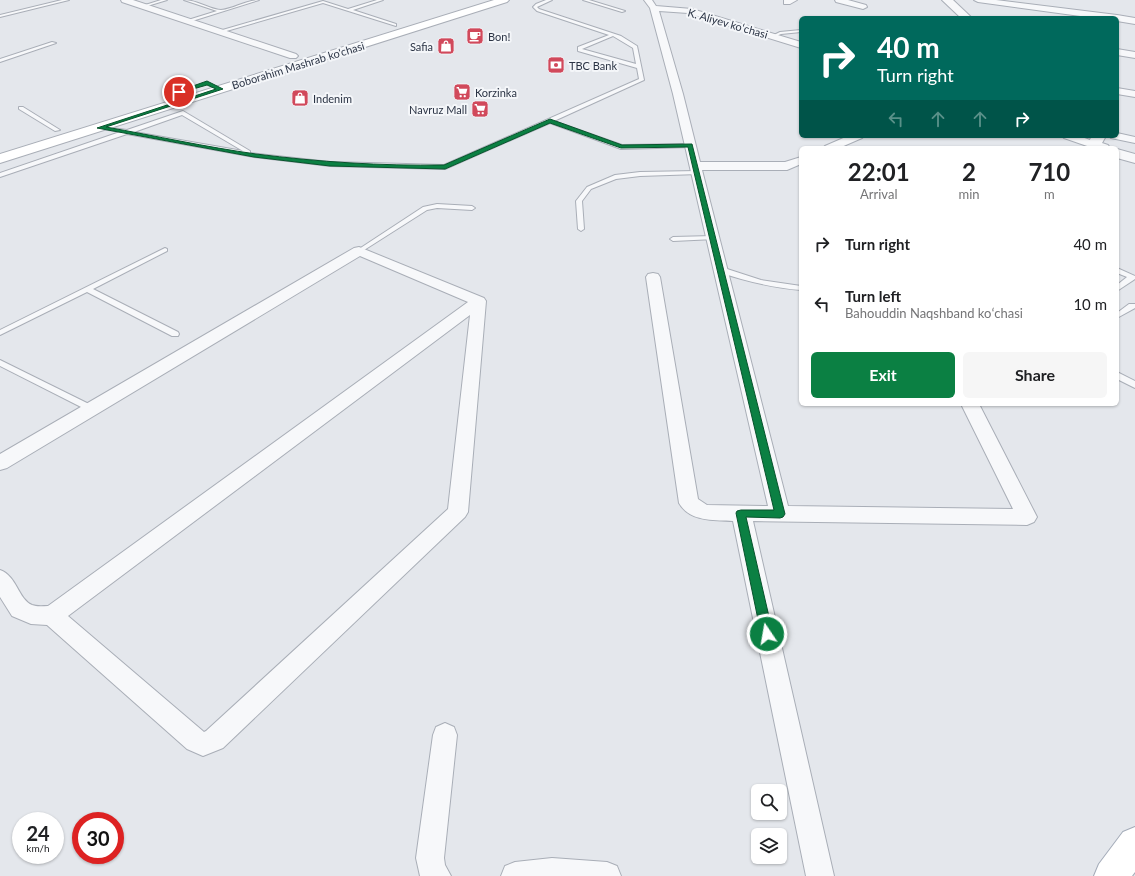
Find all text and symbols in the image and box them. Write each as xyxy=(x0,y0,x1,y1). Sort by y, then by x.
street label: K. Aliyev koʻchasi xyxy=(687,5,770,41)
cafe icon: Bon! xyxy=(465,26,485,46)
place label: Bon! xyxy=(488,30,510,43)
text: 40 m xyxy=(877,30,940,64)
icon: right xyxy=(811,32,863,84)
shop icon: Safia xyxy=(436,36,456,56)
street label: Boborahim Mashrab ko'chasi xyxy=(230,39,366,91)
place label: Safia xyxy=(410,40,433,53)
bank icon: TBC Bank xyxy=(546,55,566,75)
place label: TBC Bank xyxy=(569,59,617,72)
text: Turn right xyxy=(877,64,954,86)
pin xyxy=(162,75,196,109)
icon: arrive xyxy=(168,81,190,103)
supermarket icon: Korzinka xyxy=(452,82,472,102)
place label: Korzinka xyxy=(475,86,517,99)
shop icon: Indenim xyxy=(290,88,310,108)
place label: Indenim xyxy=(313,92,352,105)
supermarket icon: Navruz Mall xyxy=(470,99,490,119)
place label: Navruz Mall xyxy=(409,103,467,116)
icon: left xyxy=(885,108,907,130)
icon: ahead xyxy=(927,108,949,130)
icon: ahead xyxy=(969,108,991,130)
icon: right xyxy=(1011,108,1033,130)
text: 22:01 xyxy=(848,157,910,186)
text: 2 xyxy=(962,157,976,186)
text: 710 xyxy=(1028,157,1070,186)
text: Arrival xyxy=(860,186,897,202)
text: min xyxy=(959,186,980,202)
text: m xyxy=(1044,186,1055,202)
icon: right xyxy=(811,233,833,255)
text: Turn right xyxy=(845,235,910,253)
text: 40 m xyxy=(1073,235,1107,253)
text: Turn left xyxy=(845,287,901,305)
icon: left xyxy=(811,293,833,315)
text: 10 m xyxy=(1073,295,1107,313)
text: Bahouddin Naqshband koʻchasi xyxy=(845,305,1023,321)
button: Exit xyxy=(811,352,955,398)
button: Share xyxy=(963,352,1107,398)
position arrow xyxy=(746,613,788,655)
map controls xyxy=(751,784,787,864)
button: search xyxy=(751,784,787,820)
speed limit sign: 30 xyxy=(72,812,124,864)
text: 24 xyxy=(26,821,50,845)
button: layers xyxy=(751,828,787,864)
text: km/h xyxy=(26,842,50,854)

